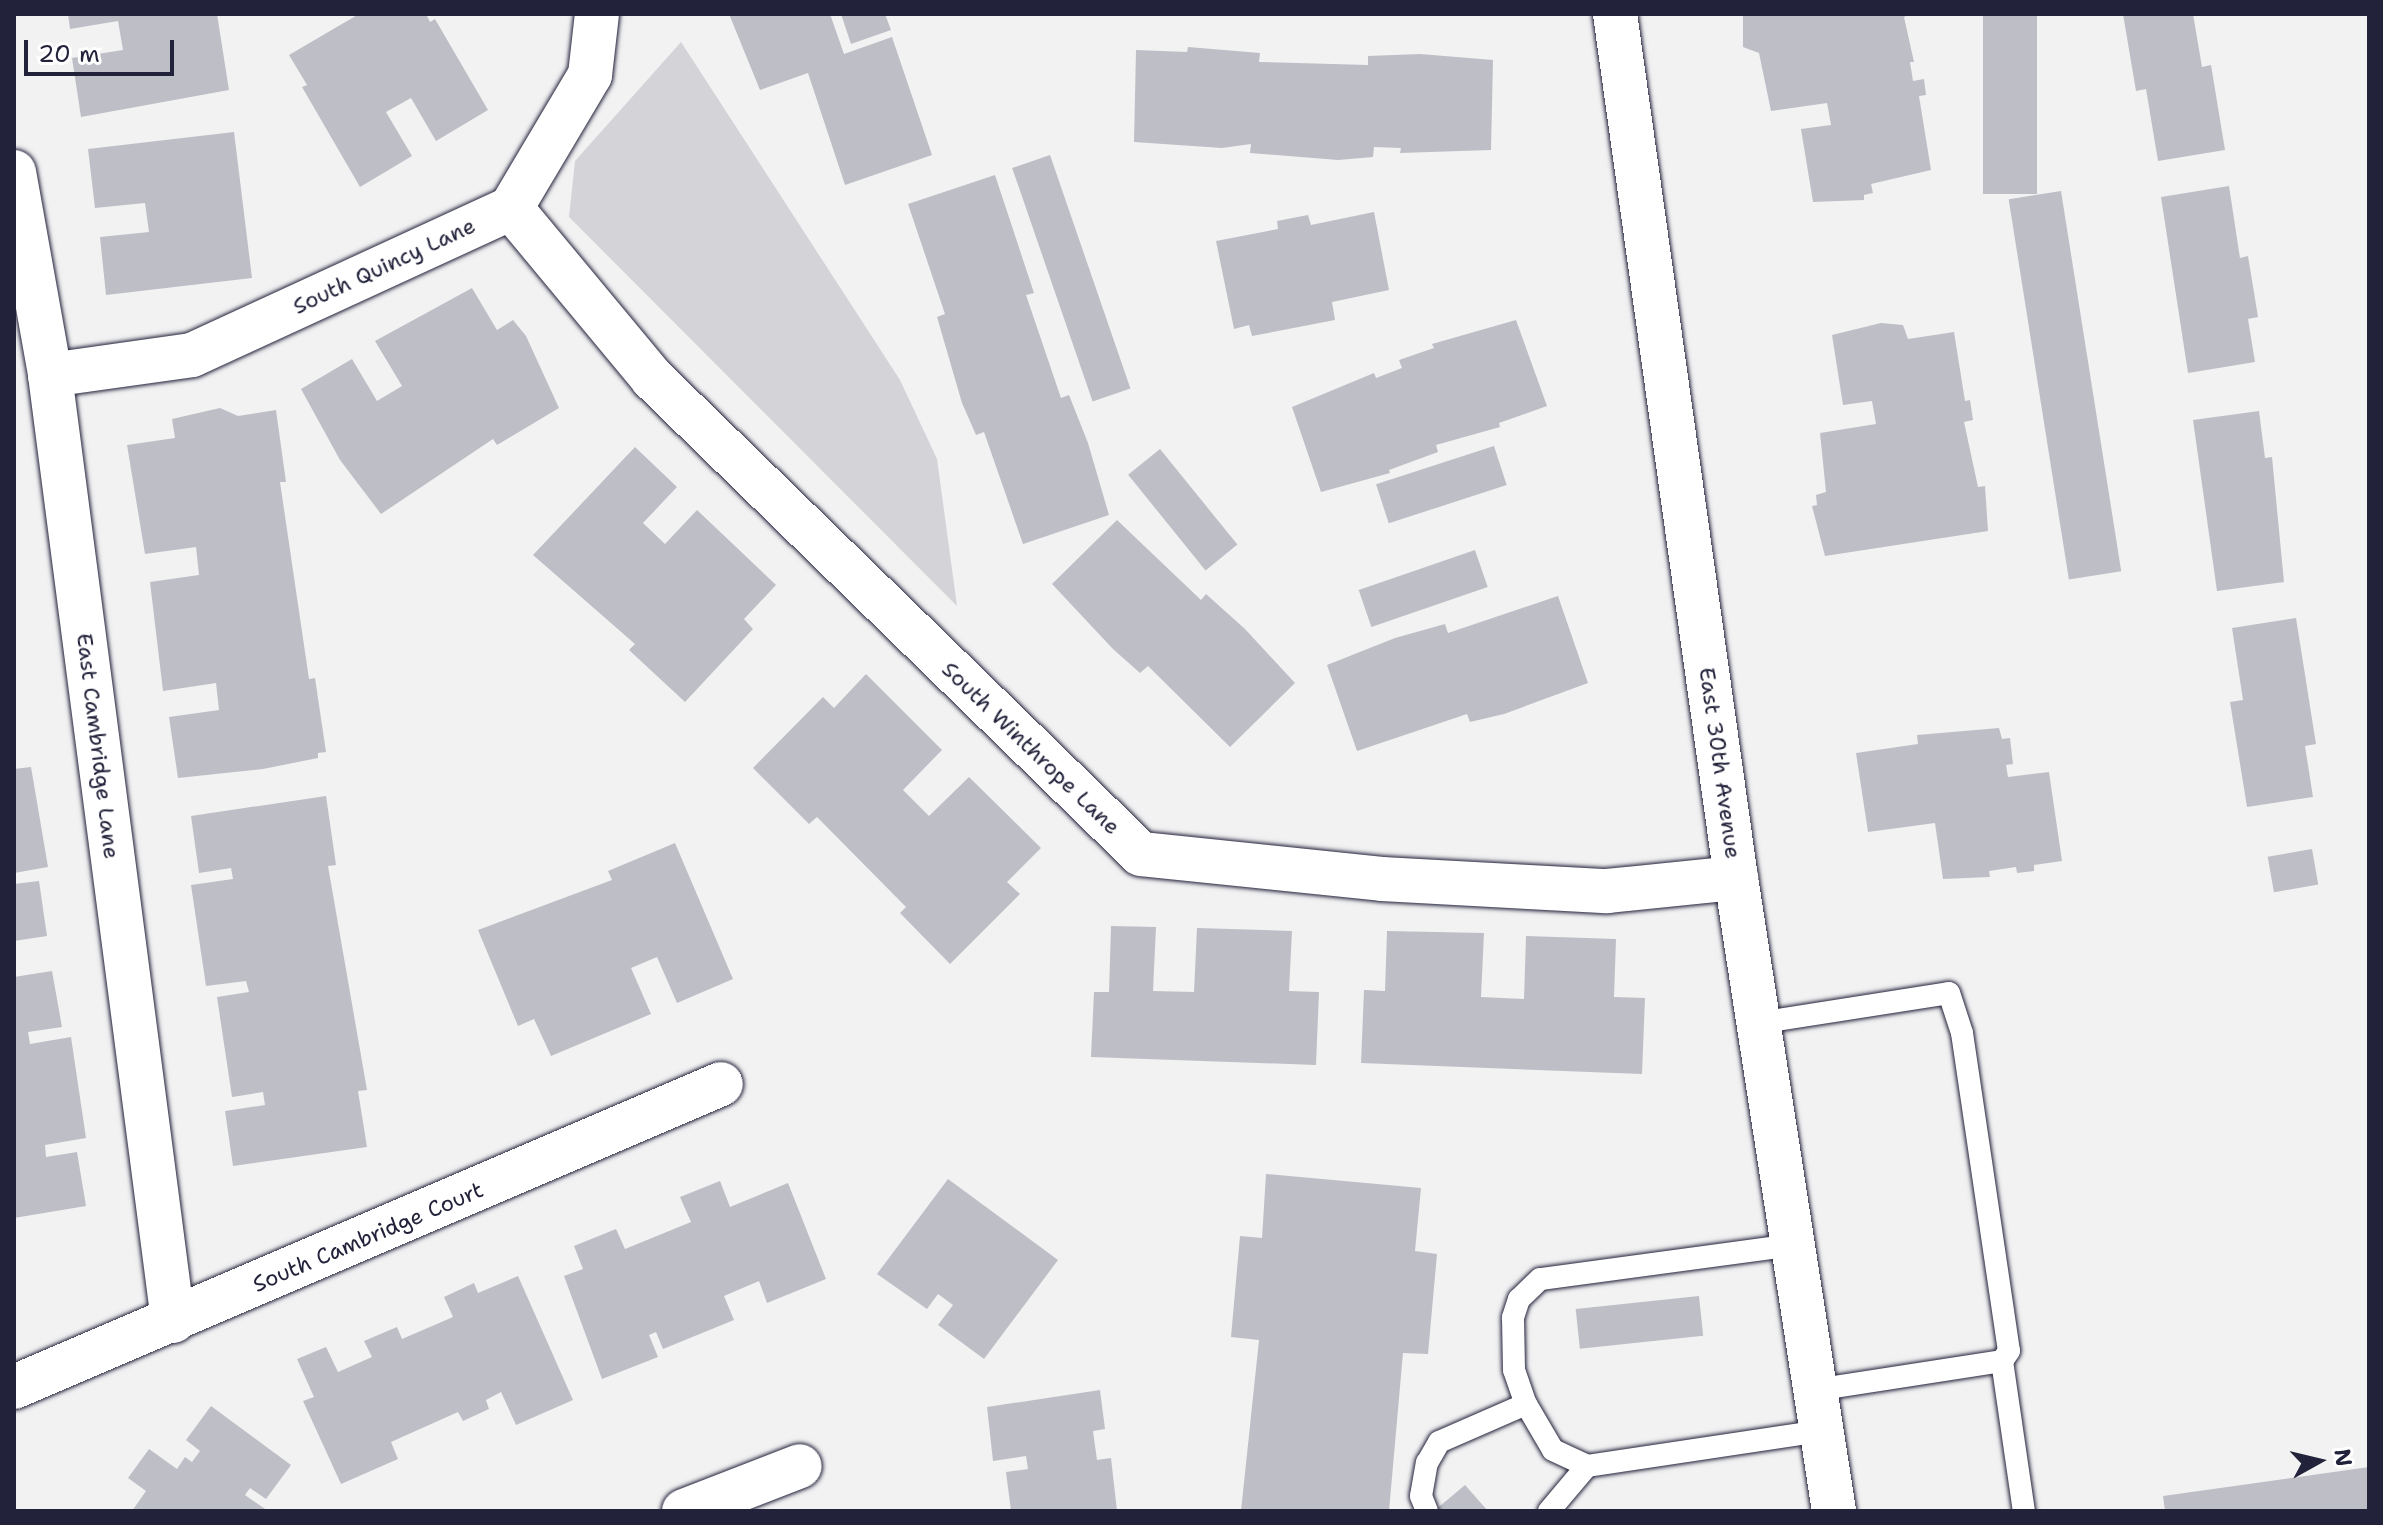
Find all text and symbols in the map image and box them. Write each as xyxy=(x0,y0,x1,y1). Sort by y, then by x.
scale bar xyxy=(28,24,178,74)
text: 20 m xyxy=(38,38,100,70)
street label: South Quincy Lane xyxy=(289,212,479,320)
street label: East Cambridge Lane xyxy=(71,632,125,860)
street label: South Winthrope Lane xyxy=(936,656,1126,840)
street label: East 30th Avenue xyxy=(1693,666,1747,860)
street label: South Cambridge Court xyxy=(249,1176,487,1298)
north arrow xyxy=(2279,1421,2359,1501)
text: N xyxy=(2328,1447,2359,1468)

